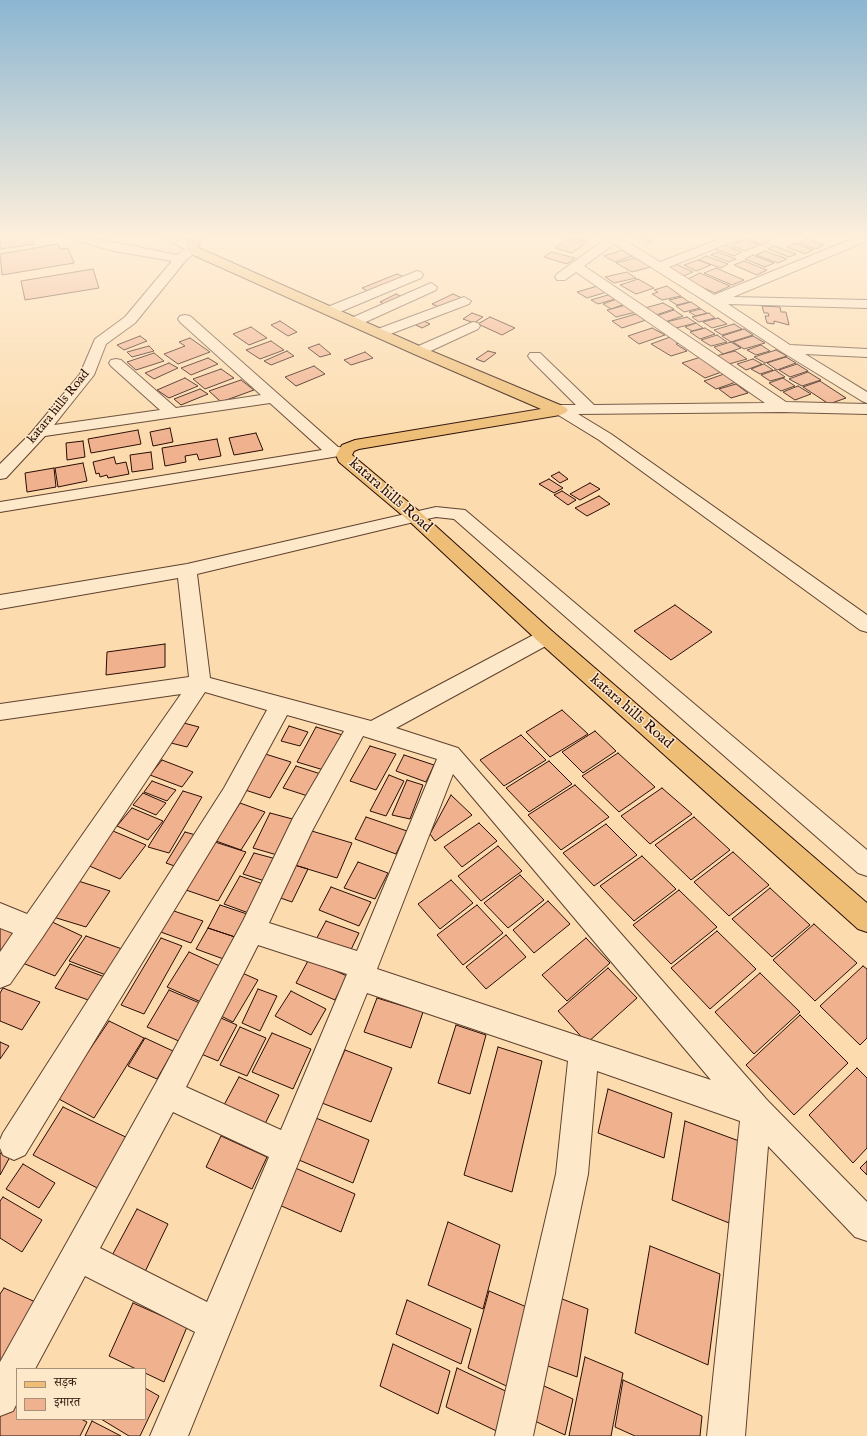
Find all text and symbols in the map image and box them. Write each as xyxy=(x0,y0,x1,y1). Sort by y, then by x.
street label: katara hills Road xyxy=(25,367,93,447)
street label: katara hills Road xyxy=(345,455,435,537)
street label: katara hills Road xyxy=(586,671,676,753)
legend xyxy=(16,1368,146,1420)
text: सड़क xyxy=(54,1375,77,1390)
text: इमारत xyxy=(54,1395,80,1410)

